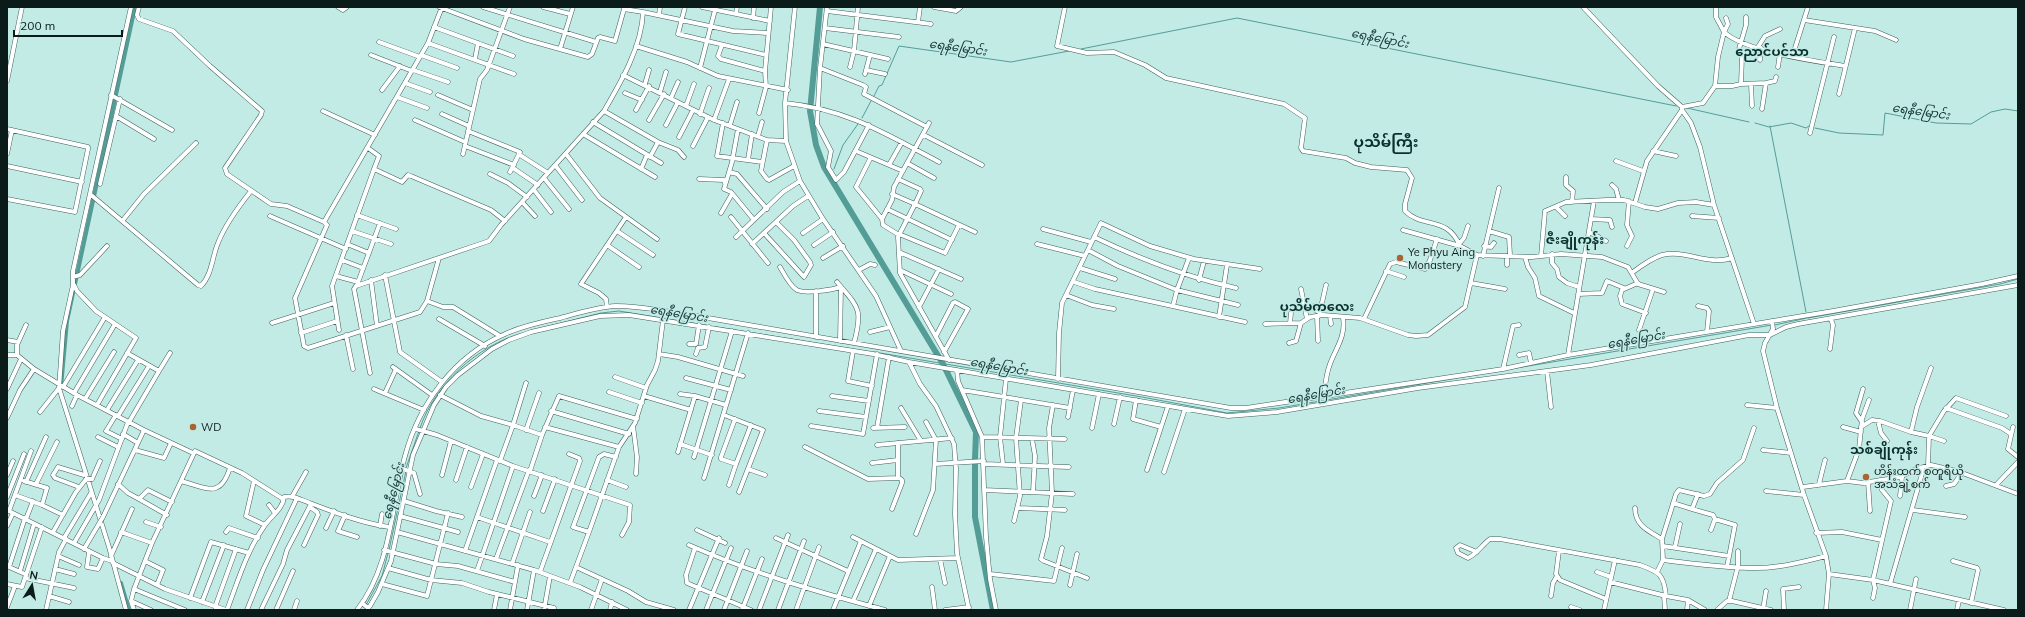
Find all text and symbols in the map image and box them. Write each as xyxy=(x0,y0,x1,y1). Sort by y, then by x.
scale bar xyxy=(14,12,122,38)
text: 200 m xyxy=(20,18,55,33)
water label: ရေနီမြောင်း xyxy=(1349,24,1411,54)
water label: ရေနီမြောင်း xyxy=(928,35,989,62)
district label: ညောင်ပင်သာ xyxy=(1735,42,1809,62)
water label: ရေနီမြောင်း xyxy=(1891,99,1952,126)
district label: ပုသိမ်ကြီး xyxy=(1354,132,1419,154)
district label: ဇီးချိုကုန်း xyxy=(1546,230,1604,251)
place label: Ye Phyu Aing Monastery xyxy=(1407,245,1475,272)
marker: Ye Phyu Aing Monastery xyxy=(1395,253,1405,263)
district label: ပုသိမ်ကလေး xyxy=(1280,297,1354,318)
water label: ရေနီမြောင်း xyxy=(649,300,710,328)
water label: ရေနီမြောင်း xyxy=(1606,325,1667,354)
water label: ရေနီမြောင်း xyxy=(969,353,1030,382)
water label: ရေနီမြောင်း xyxy=(1286,380,1347,409)
place label: WD xyxy=(201,420,221,434)
marker: WD xyxy=(188,422,198,432)
district label: သစ်ချိုကုန်း xyxy=(1850,440,1918,461)
water label: ရေနီမြောင်း xyxy=(378,460,410,522)
place label: ဟိန်းထက် စတူရီယို အသံချဲ့စက် xyxy=(1874,464,1964,493)
marker: ဟိန်းထက် စတူရီယို အသံချဲ့စက် xyxy=(1861,472,1871,482)
north arrow xyxy=(12,565,52,605)
text: N xyxy=(28,568,39,583)

